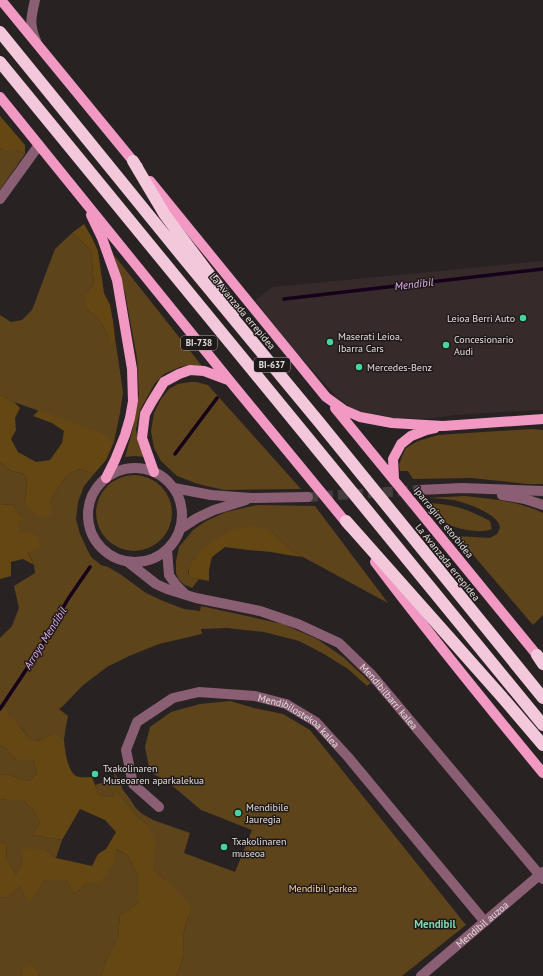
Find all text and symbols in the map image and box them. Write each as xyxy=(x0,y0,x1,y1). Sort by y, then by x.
street label: La Avanzada errepidea xyxy=(207,270,278,352)
water label: Mendibil xyxy=(394,275,434,293)
place label: Leioa Berri Auto xyxy=(447,312,515,325)
marker: Leioa Berri Auto xyxy=(518,313,528,323)
place label: Maserati Leioa, Ibarra Cars xyxy=(338,330,402,355)
place label: Concesionario Audi xyxy=(454,333,514,358)
road number: BI-738 xyxy=(181,336,217,350)
marker: Maserati Leioa, Ibarra Cars xyxy=(325,337,335,347)
marker: Concesionario Audi xyxy=(441,340,451,350)
road number: BI-637 xyxy=(254,358,290,372)
place label: Mercedes-Benz xyxy=(367,361,432,374)
marker: Mercedes-Benz xyxy=(354,362,364,372)
street label: Iparragirre etorbidea xyxy=(411,484,476,561)
street label: La Avanzada errepidea xyxy=(412,521,483,604)
water label: Arroyo Mendibil xyxy=(20,604,70,673)
street label: Mendibilbarri kalea xyxy=(357,661,421,732)
street label: Mendibilostekoa kalea xyxy=(257,691,342,751)
place label: Txakolinaren Museoaren aparkalekua xyxy=(103,762,204,787)
marker: Txakolinaren Museoaren aparkalekua xyxy=(90,769,100,779)
place label: Mendibile Jauregia xyxy=(245,801,289,826)
marker: Mendibile Jauregia xyxy=(233,808,243,818)
place label: Txakolinaren museoa xyxy=(232,835,286,860)
marker: Txakolinaren museoa xyxy=(219,842,229,852)
park label: Mendibil parkea xyxy=(289,882,357,895)
street label: Mendibil auzoa xyxy=(453,898,511,951)
district label: Mendibil xyxy=(414,917,456,931)

